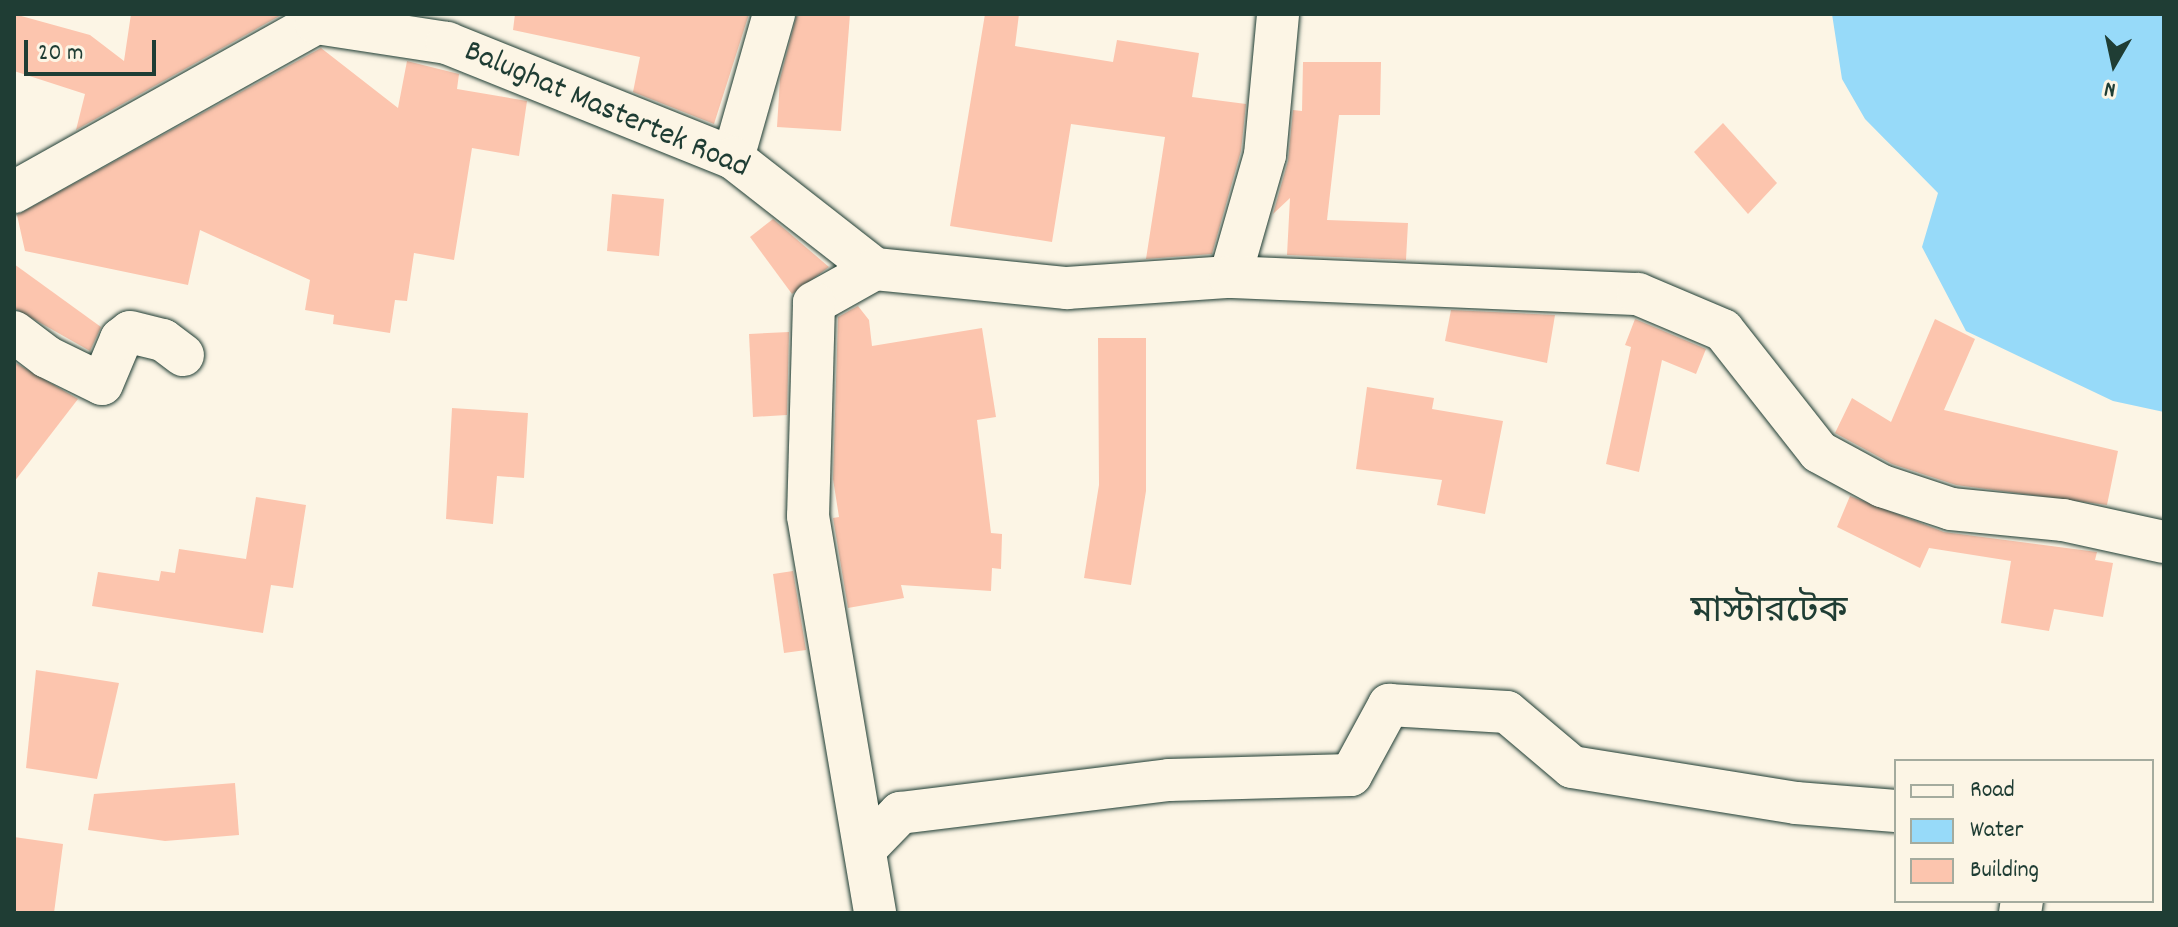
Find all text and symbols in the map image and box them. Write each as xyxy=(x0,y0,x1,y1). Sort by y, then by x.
scale bar xyxy=(28,24,160,74)
north arrow xyxy=(2074,24,2154,104)
street label: Balughat Mastertek Road xyxy=(458,34,754,188)
text: 20 m xyxy=(38,37,84,71)
text: N xyxy=(2102,72,2118,104)
district label: মাস্টারটেক xyxy=(1691,593,1847,637)
legend xyxy=(1894,759,2154,903)
text: Road xyxy=(1970,774,2015,808)
text: Water xyxy=(1970,814,2023,848)
text: Building xyxy=(1970,854,2039,888)

